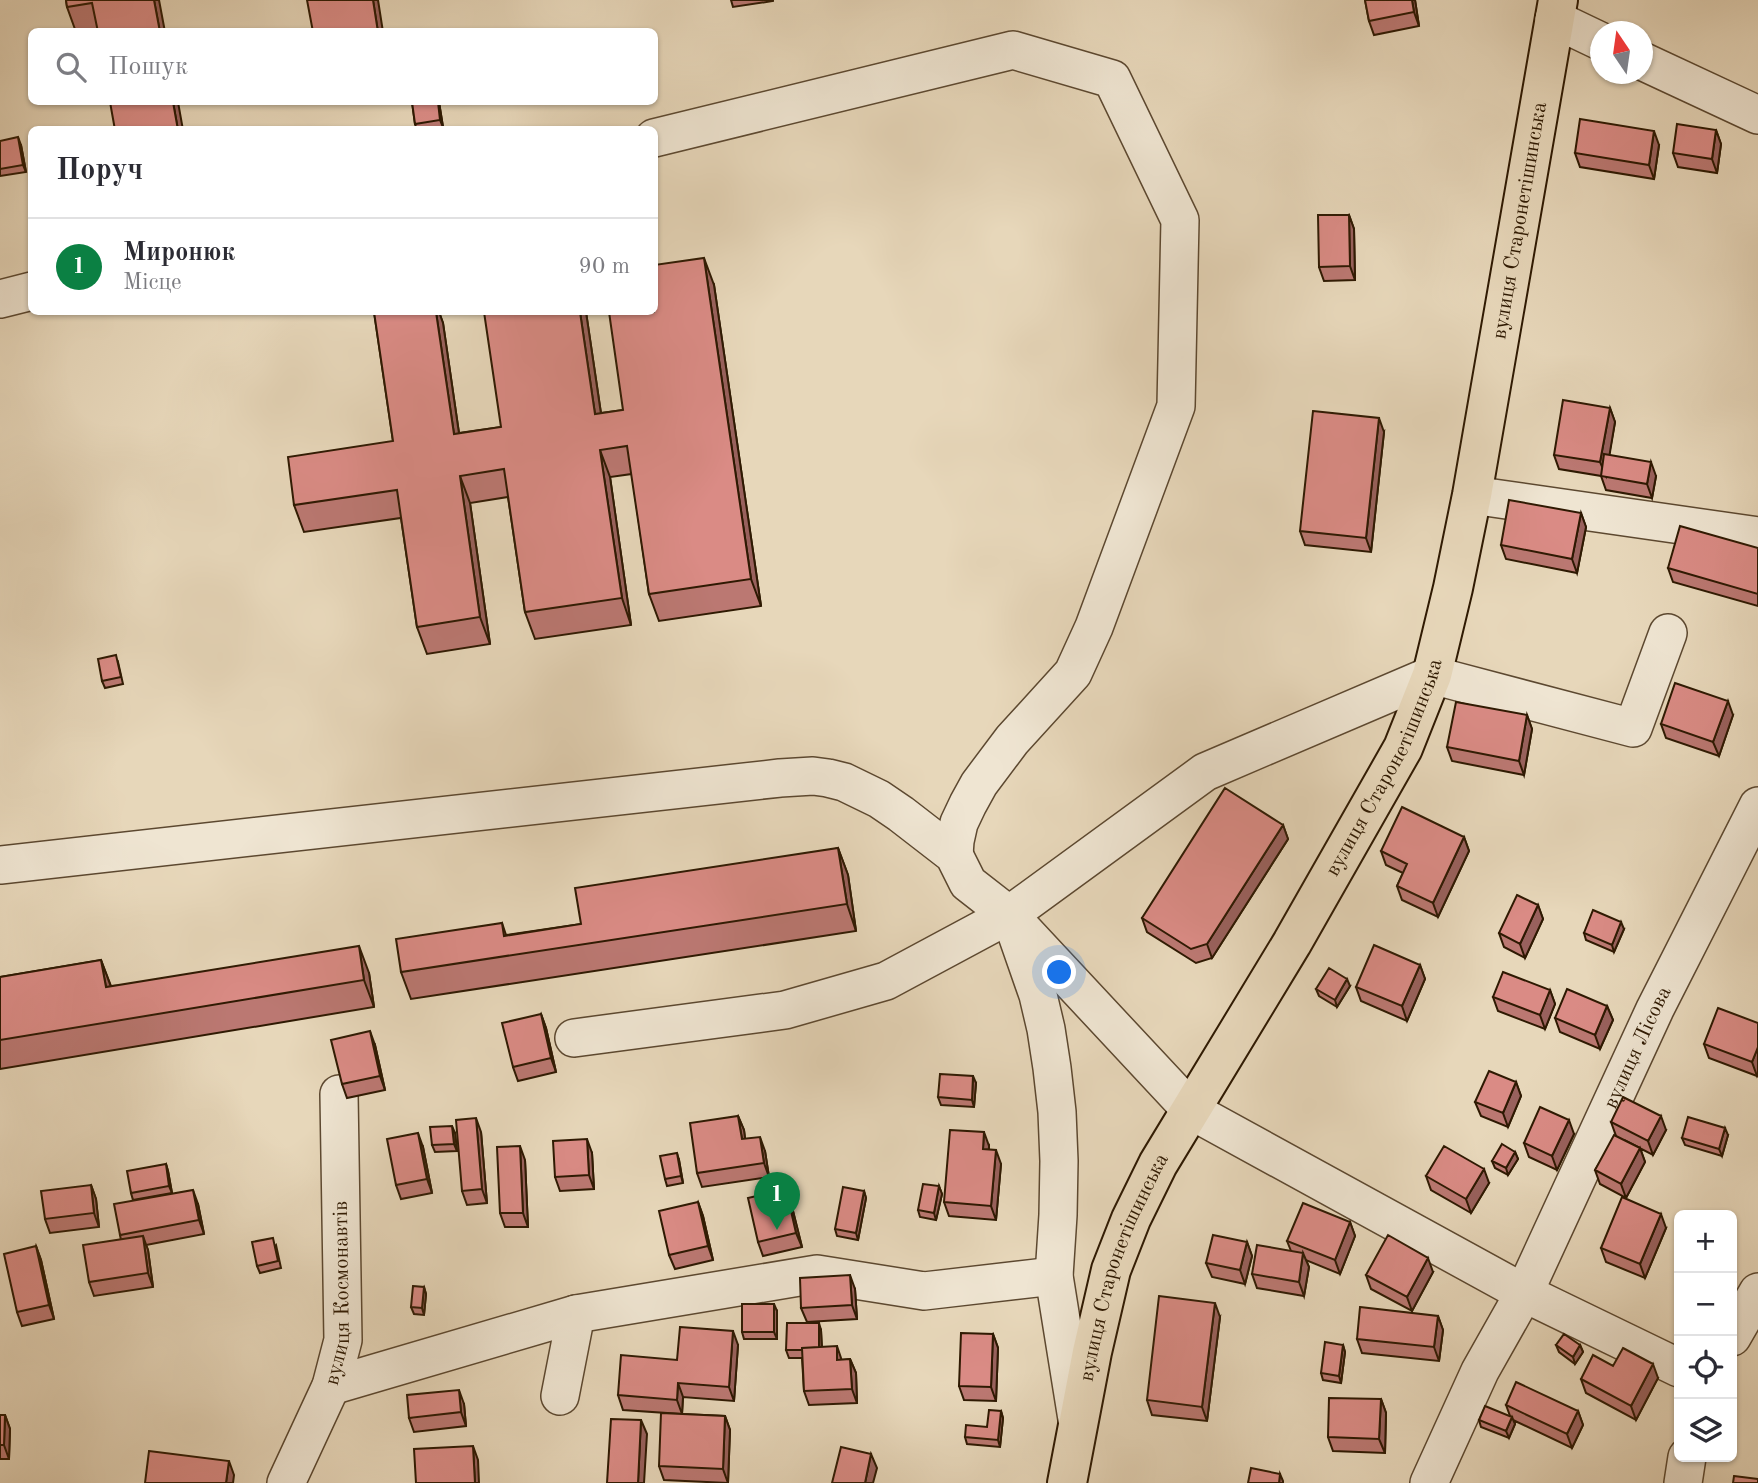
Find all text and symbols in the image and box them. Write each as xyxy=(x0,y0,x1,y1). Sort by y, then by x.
north arrow xyxy=(1590,21,1653,84)
search box xyxy=(28,28,658,105)
icon: search xyxy=(52,48,90,86)
text: Пошук xyxy=(108,54,188,80)
street label: вулиця Старонетішинська xyxy=(1489,100,1551,341)
text: Поруч xyxy=(56,156,143,186)
text: Миронюк xyxy=(123,240,235,266)
text: 1 xyxy=(72,255,86,278)
text: 90 m xyxy=(579,255,630,278)
text: Місце xyxy=(123,271,182,294)
street label: вулиця Старонетішинська xyxy=(1322,657,1446,880)
your location xyxy=(1042,955,1076,989)
street label: вулиця Лісова xyxy=(1600,983,1675,1112)
street label: вулиця Старонетішинська xyxy=(1076,1149,1172,1383)
pin: 1 xyxy=(754,1172,800,1230)
street label: вулиця Космонавтів xyxy=(321,1201,354,1387)
map controls xyxy=(1674,1210,1737,1462)
button: + xyxy=(1674,1210,1737,1273)
button: − xyxy=(1674,1273,1737,1336)
button: locate xyxy=(1674,1336,1737,1399)
button: layers xyxy=(1674,1399,1737,1462)

